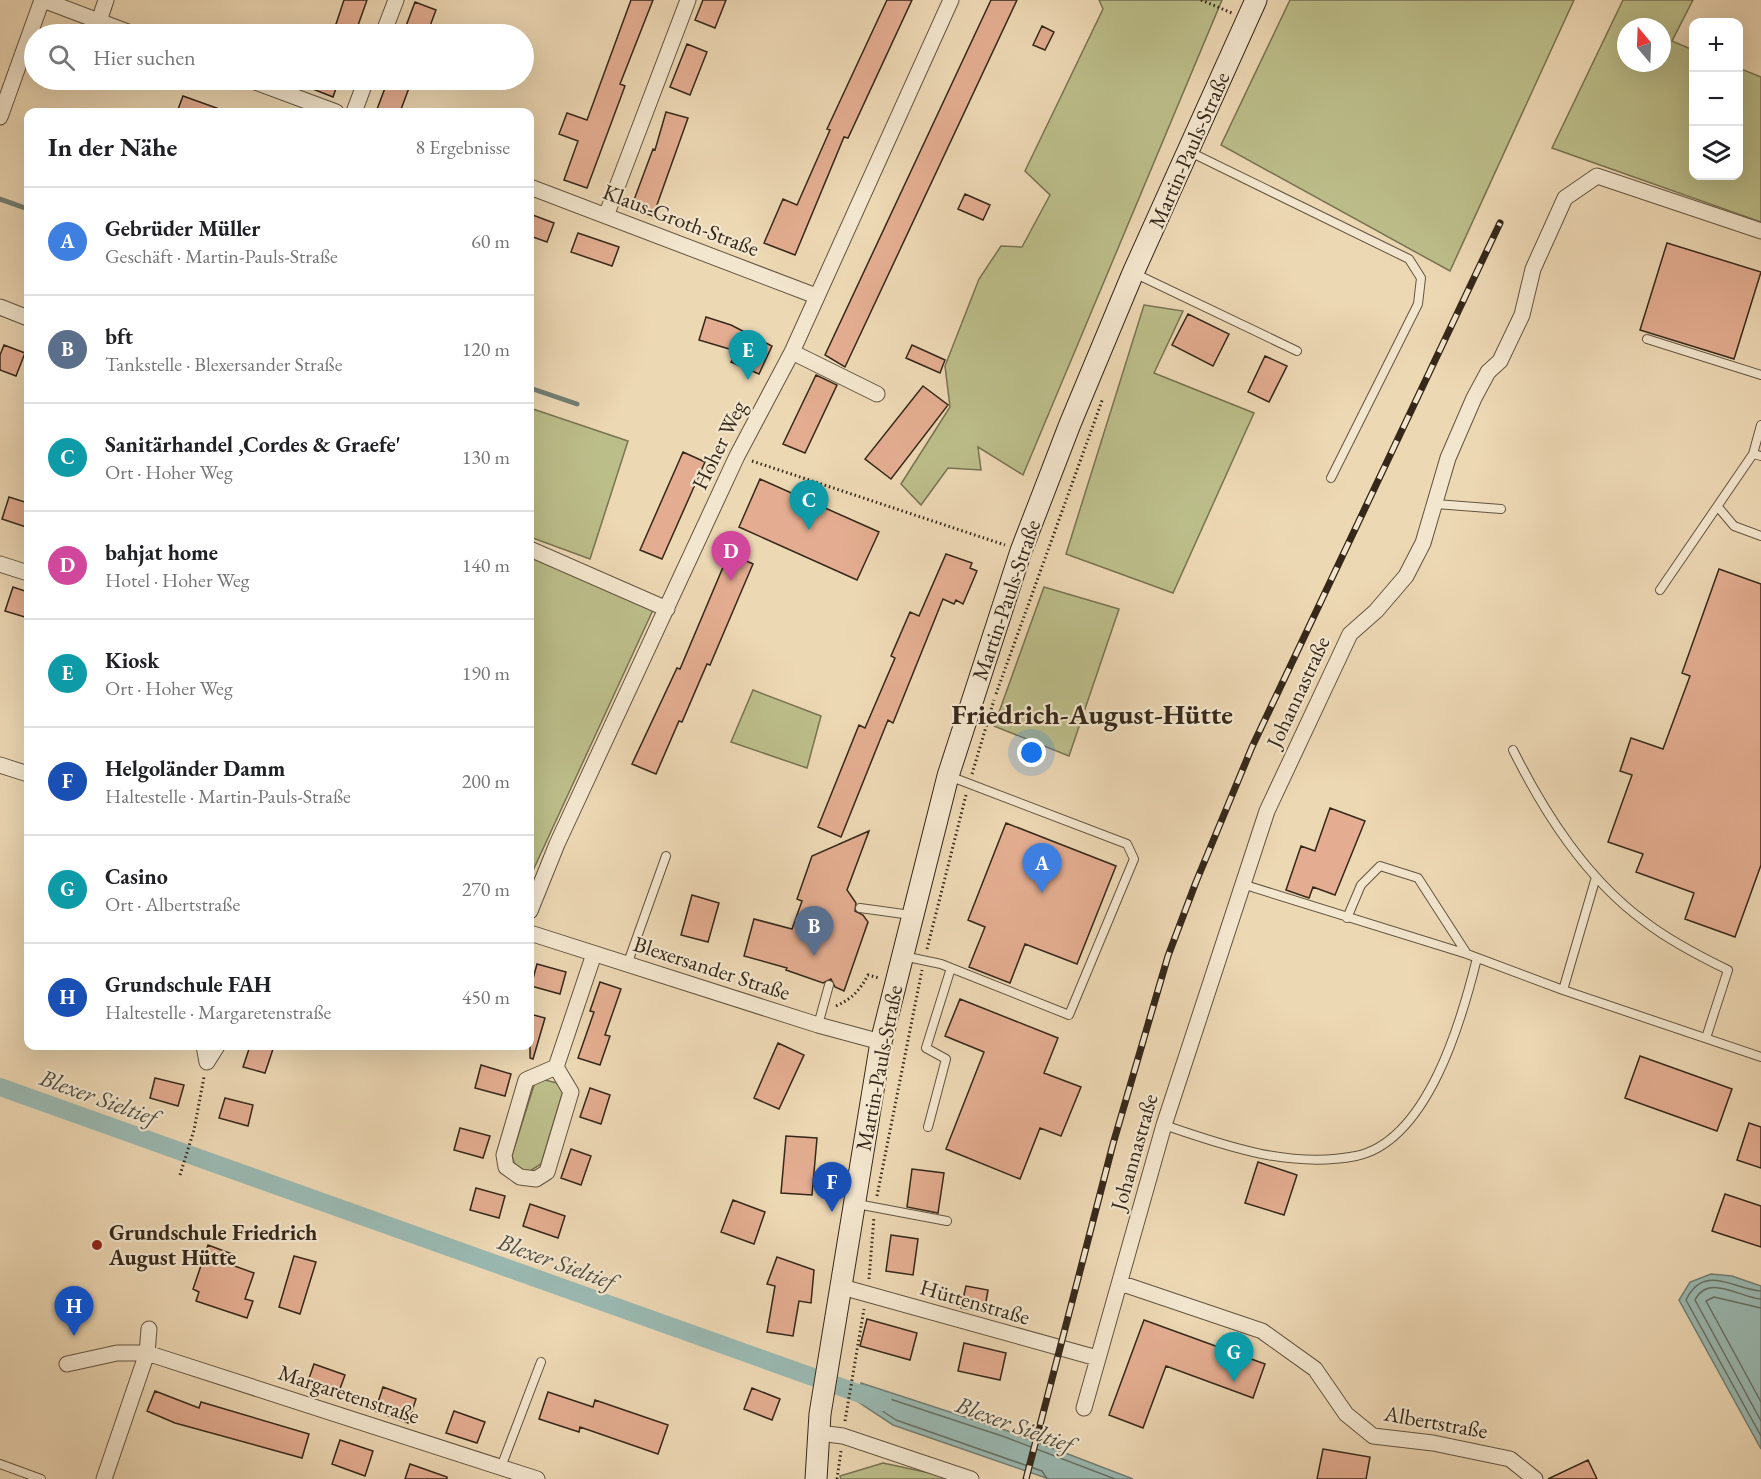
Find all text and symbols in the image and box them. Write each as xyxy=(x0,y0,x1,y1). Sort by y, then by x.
north arrow xyxy=(1617,18,1671,72)
map controls xyxy=(1689,18,1743,180)
button: + xyxy=(1689,18,1743,72)
search box xyxy=(24,24,534,90)
icon: search xyxy=(45,41,78,74)
text: Hier suchen xyxy=(93,43,196,72)
street label: Martin-Pauls-Straße xyxy=(1142,67,1237,233)
button: − xyxy=(1689,72,1743,126)
button: layers xyxy=(1689,126,1743,180)
text: In der Nähe xyxy=(48,130,177,164)
text: 8 Ergebnisse xyxy=(415,134,510,160)
street label: Klaus-Groth-Straße xyxy=(599,177,764,263)
text: Gebrüder Müller xyxy=(105,214,260,243)
text: A xyxy=(60,228,75,254)
text: 60 m xyxy=(471,228,510,254)
text: Geschäft · Martin-Pauls-Straße xyxy=(105,243,338,269)
text: bft xyxy=(105,322,133,351)
pin: E xyxy=(728,330,768,380)
text: B xyxy=(61,336,74,362)
text: 120 m xyxy=(462,336,510,362)
text: Tankstelle · Blexersander Straße xyxy=(105,351,343,377)
street label: Hoher Weg xyxy=(685,395,753,495)
text: Sanitärhandel ,Cordes & Graefe' xyxy=(105,430,401,459)
text: C xyxy=(60,444,75,470)
text: 130 m xyxy=(462,444,510,470)
text: Ort · Hoher Weg xyxy=(105,459,233,485)
pin: C xyxy=(790,480,828,530)
street label: Martin-Pauls-Straße xyxy=(965,515,1047,684)
pin: D xyxy=(712,532,750,581)
text: bahjat home xyxy=(105,538,218,567)
text: D xyxy=(60,552,75,578)
text: 140 m xyxy=(462,552,510,578)
text: Hotel · Hoher Weg xyxy=(105,567,249,593)
street label: Johannastraße xyxy=(1259,631,1337,754)
text: Kiosk xyxy=(105,646,159,675)
text: E xyxy=(62,660,73,686)
text: 190 m xyxy=(462,660,510,686)
text: Ort · Hoher Weg xyxy=(105,675,233,701)
district label: Friedrich-August-Hütte xyxy=(951,696,1233,732)
your location xyxy=(1017,738,1046,767)
text: Helgoländer Damm xyxy=(105,754,285,783)
text: F xyxy=(62,768,73,794)
text: 200 m xyxy=(462,768,510,794)
text: Haltestelle · Martin-Pauls-Straße xyxy=(105,783,351,809)
pin: A xyxy=(1022,844,1062,893)
text: Casino xyxy=(105,862,168,891)
text: G xyxy=(60,876,75,902)
text: 270 m xyxy=(462,876,510,902)
text: Ort · Albertstraße xyxy=(105,891,240,917)
pin: B xyxy=(794,906,834,956)
street label: Blexersander Straße xyxy=(630,929,794,1007)
text: Grundschule FAH xyxy=(105,970,271,999)
street label: Martin-Pauls-Straße xyxy=(849,982,909,1153)
text: H xyxy=(59,984,76,1010)
text: 450 m xyxy=(462,984,510,1010)
text: Haltestelle · Margaretenstraße xyxy=(105,999,331,1025)
water label: Blexer Sieltief xyxy=(35,1061,167,1134)
street label: Johannastraße xyxy=(1103,1090,1165,1216)
pin: F xyxy=(812,1162,852,1212)
place label: Grundschule Friedrich August Hütte xyxy=(108,1218,317,1272)
water label: Blexer Sieltief xyxy=(493,1225,625,1298)
marker: Grundschule Friedrich August Hütte xyxy=(90,1238,104,1252)
street label: Hüttenstraße xyxy=(917,1272,1034,1332)
pin: H xyxy=(54,1286,94,1336)
pin: G xyxy=(1214,1332,1254,1382)
street label: Margaretenstraße xyxy=(275,1358,424,1431)
water label: Blexer Sieltief xyxy=(951,1388,1083,1461)
street label: Albertstraße xyxy=(1381,1398,1490,1445)

